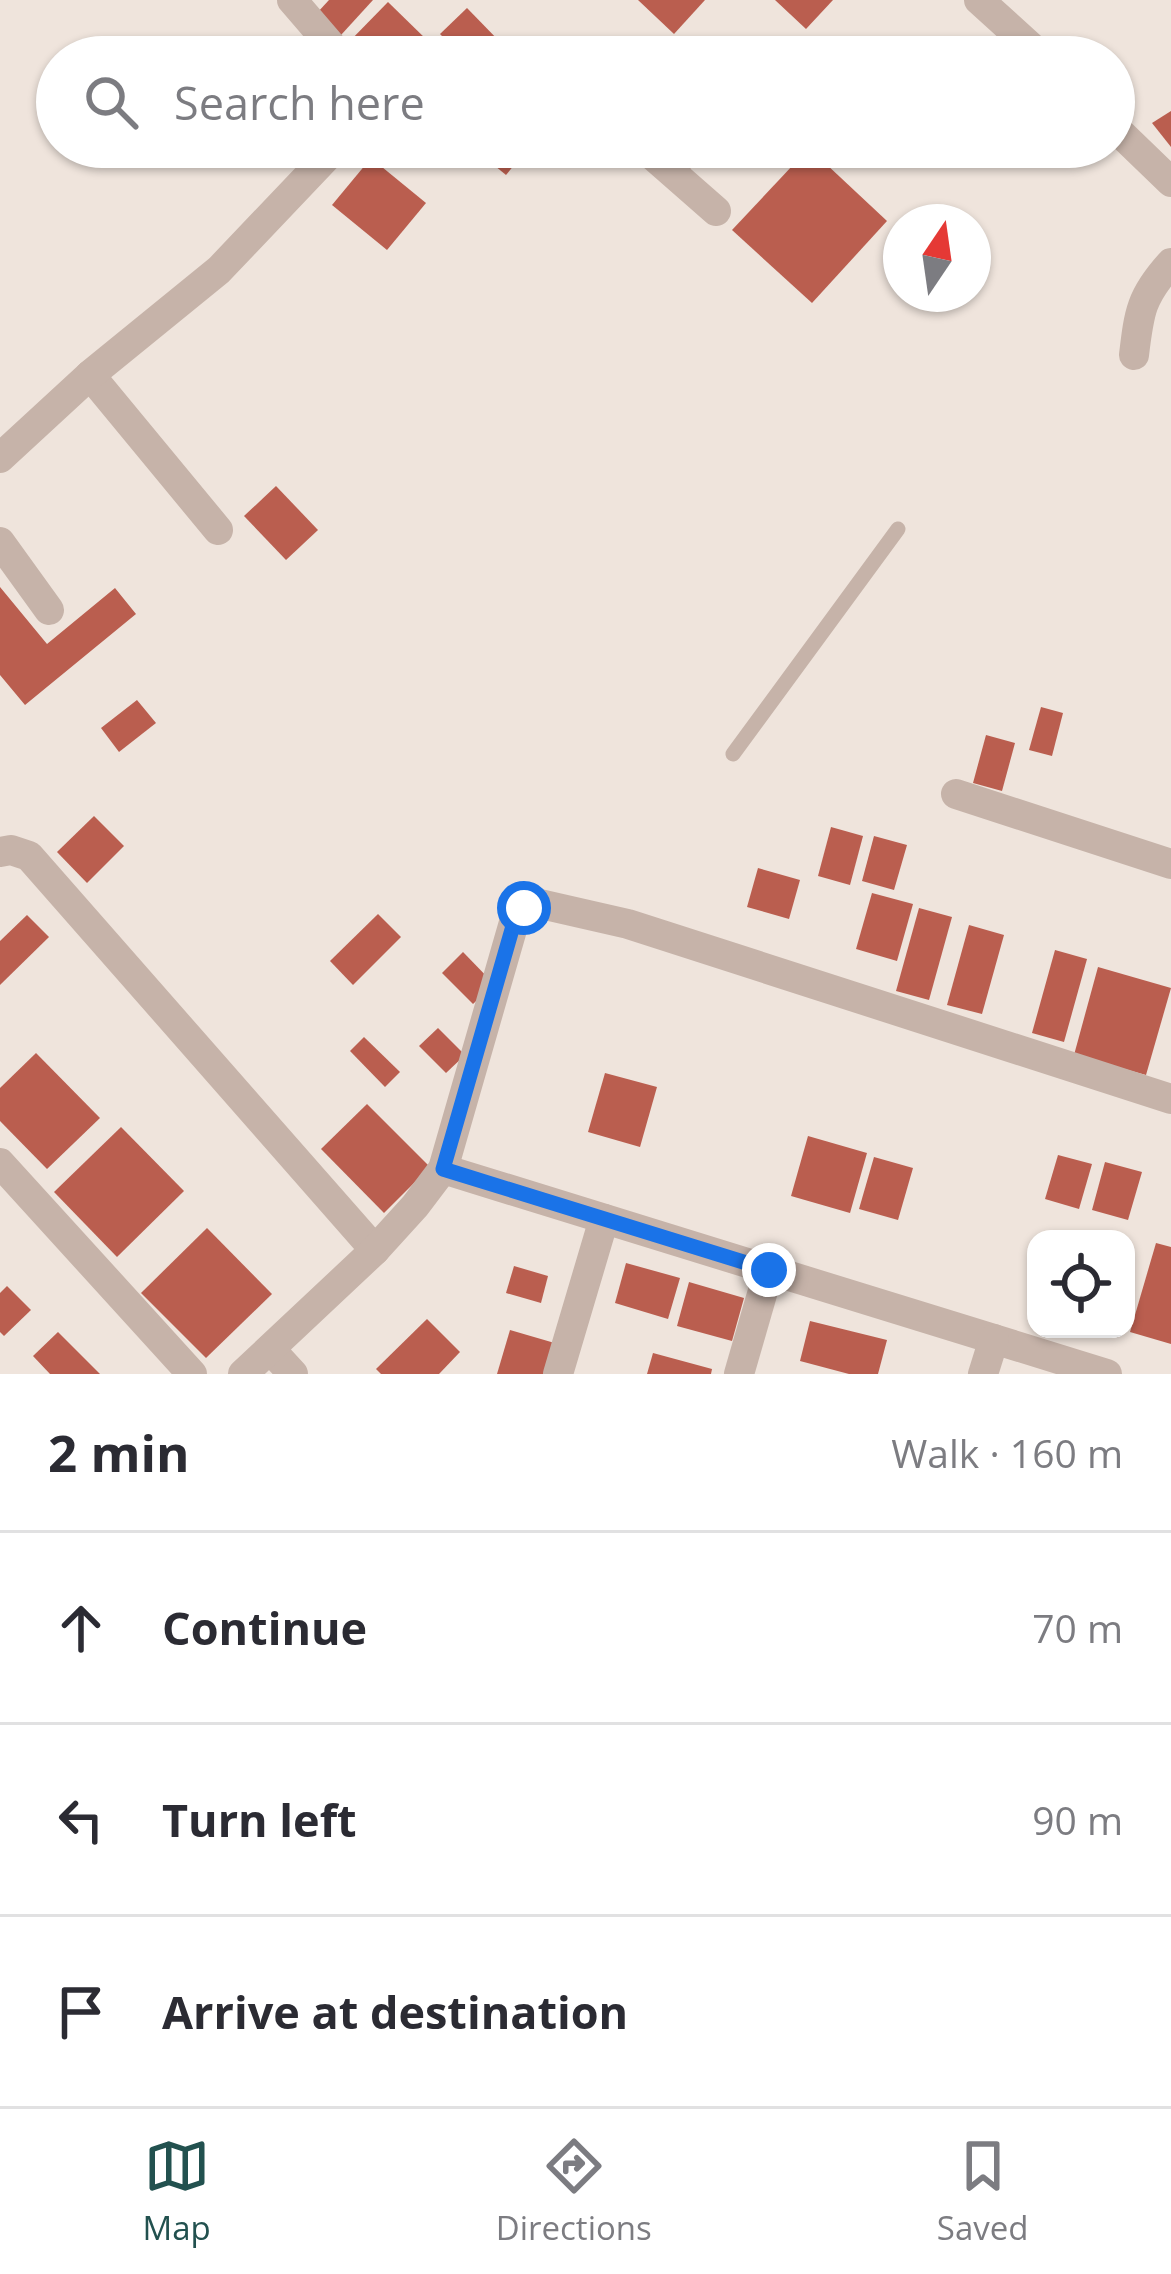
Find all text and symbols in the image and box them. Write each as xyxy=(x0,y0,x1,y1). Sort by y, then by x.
search box xyxy=(36,36,1135,168)
icon: search xyxy=(78,69,144,135)
text: Search here xyxy=(174,72,425,133)
north arrow xyxy=(883,204,991,312)
route start xyxy=(497,881,551,935)
map controls xyxy=(1027,1230,1135,1338)
button: locate xyxy=(1027,1230,1135,1338)
route end xyxy=(742,1243,796,1297)
text: 2 min xyxy=(48,1417,190,1487)
text: Walk · 160 m xyxy=(891,1426,1123,1479)
icon: ahead xyxy=(48,1595,114,1661)
text: Continue xyxy=(162,1597,367,1658)
text: 70 m xyxy=(1032,1601,1123,1654)
icon: left xyxy=(48,1787,114,1853)
text: Turn left xyxy=(162,1789,357,1850)
text: 90 m xyxy=(1032,1793,1123,1846)
icon: arrive xyxy=(48,1979,114,2045)
text: Arrive at destination xyxy=(162,1981,628,2042)
tab: Map xyxy=(143,2133,211,2250)
tab: Directions xyxy=(496,2133,652,2250)
tab: Saved xyxy=(937,2133,1028,2250)

